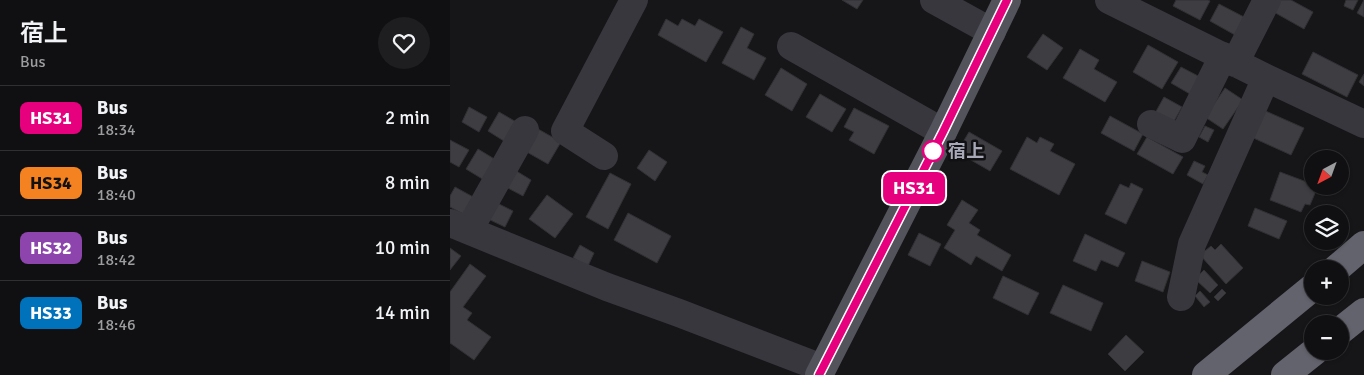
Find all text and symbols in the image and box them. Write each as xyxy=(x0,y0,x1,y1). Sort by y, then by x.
button: heart xyxy=(378,17,430,69)
text: 宿上 xyxy=(20,18,68,48)
text: Bus xyxy=(20,52,45,72)
text: Bus xyxy=(97,96,127,120)
text: 2 min xyxy=(385,106,430,130)
text: HS31 xyxy=(30,107,72,129)
text: 18:34 xyxy=(97,120,136,140)
marker: 宿上 xyxy=(922,140,944,162)
place label: 宿上 xyxy=(948,140,984,162)
north arrow xyxy=(1304,150,1349,195)
map controls xyxy=(1304,150,1349,360)
text: Bus xyxy=(97,161,127,185)
text: 8 min xyxy=(385,171,430,195)
text: HS34 xyxy=(30,172,72,194)
line badge: HS31 xyxy=(879,172,949,204)
text: HS31 xyxy=(893,177,935,199)
text: 18:40 xyxy=(97,185,136,205)
button: layers xyxy=(1304,205,1349,250)
text: Bus xyxy=(97,226,127,250)
text: 10 min xyxy=(375,236,430,260)
text: HS32 xyxy=(30,237,72,259)
text: 18:42 xyxy=(97,250,136,270)
button: + xyxy=(1304,260,1349,305)
text: Bus xyxy=(97,291,127,315)
text: 14 min xyxy=(375,301,430,325)
text: HS33 xyxy=(30,302,72,324)
text: 18:46 xyxy=(97,315,136,335)
button: − xyxy=(1304,315,1349,360)

